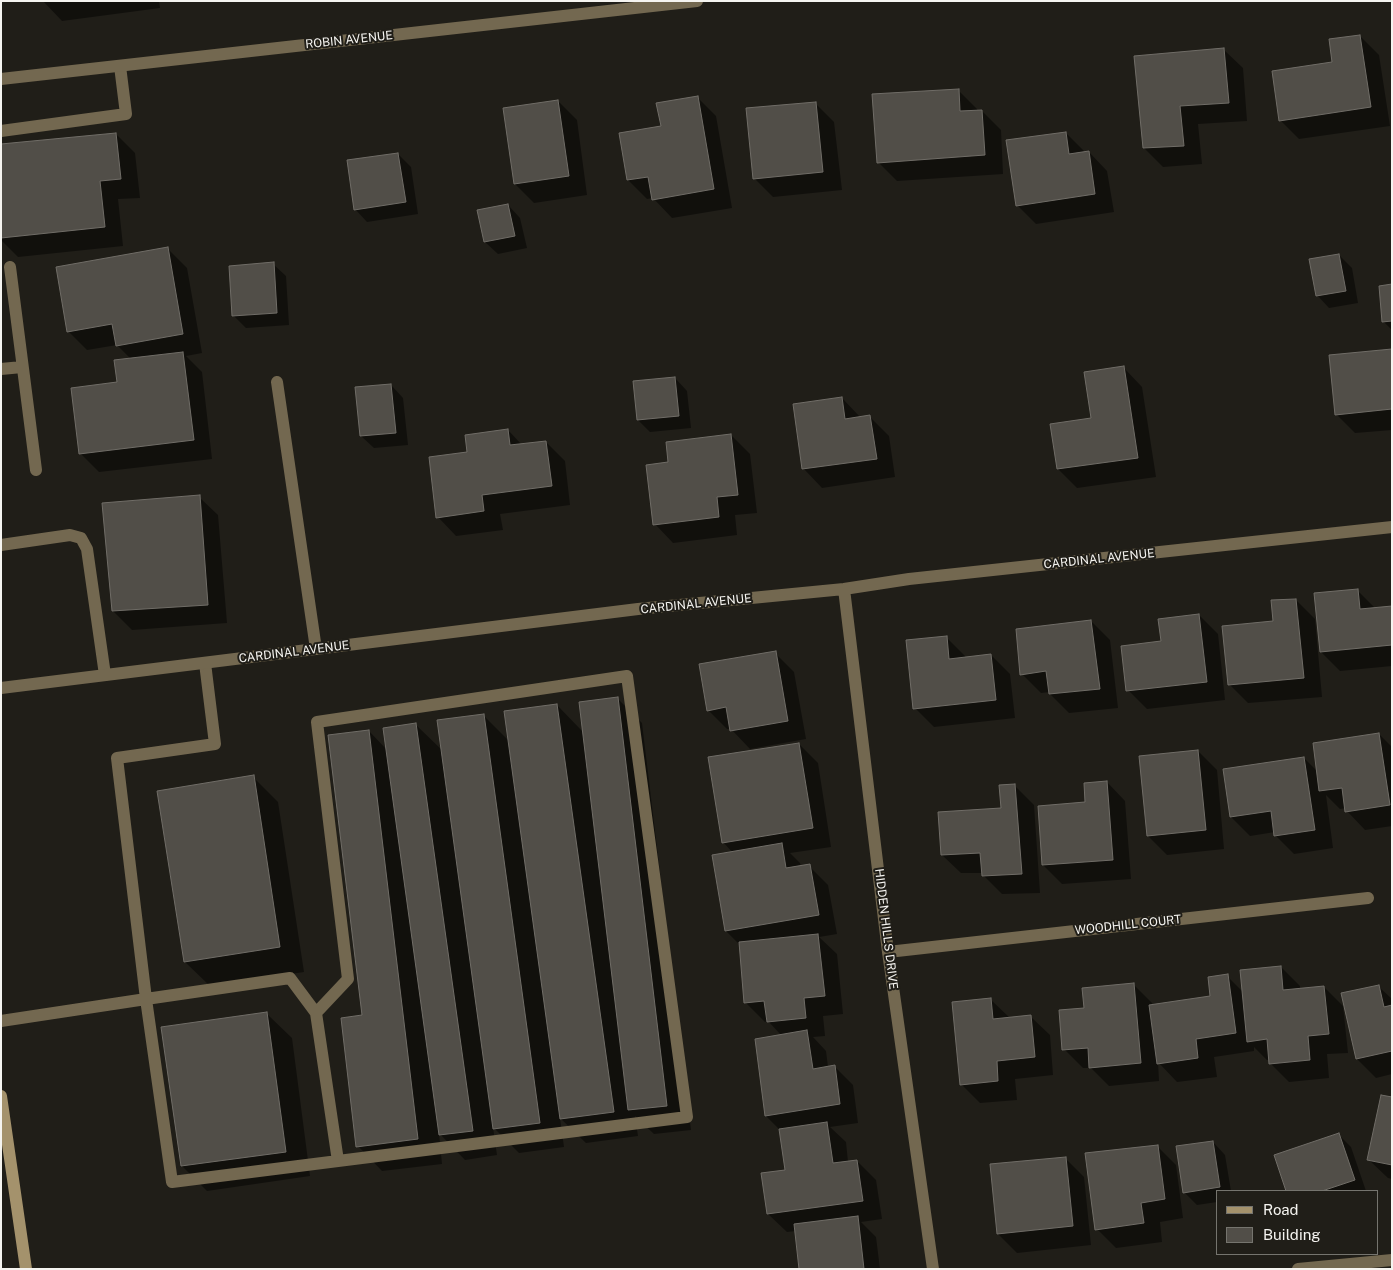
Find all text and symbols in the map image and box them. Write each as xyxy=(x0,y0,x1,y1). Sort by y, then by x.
street label: ROBIN AVENUE xyxy=(305,28,393,52)
street label: CARDINAL AVENUE xyxy=(1043,546,1155,572)
street label: CARDINAL AVENUE xyxy=(640,591,752,617)
street label: CARDINAL AVENUE xyxy=(238,638,350,666)
street label: HIDDEN HILLS DRIVE xyxy=(871,868,901,990)
street label: WOODHILL COURT xyxy=(1074,912,1182,938)
legend xyxy=(1216,1190,1378,1255)
text: Road xyxy=(1263,1201,1299,1218)
text: Building xyxy=(1263,1226,1321,1243)

